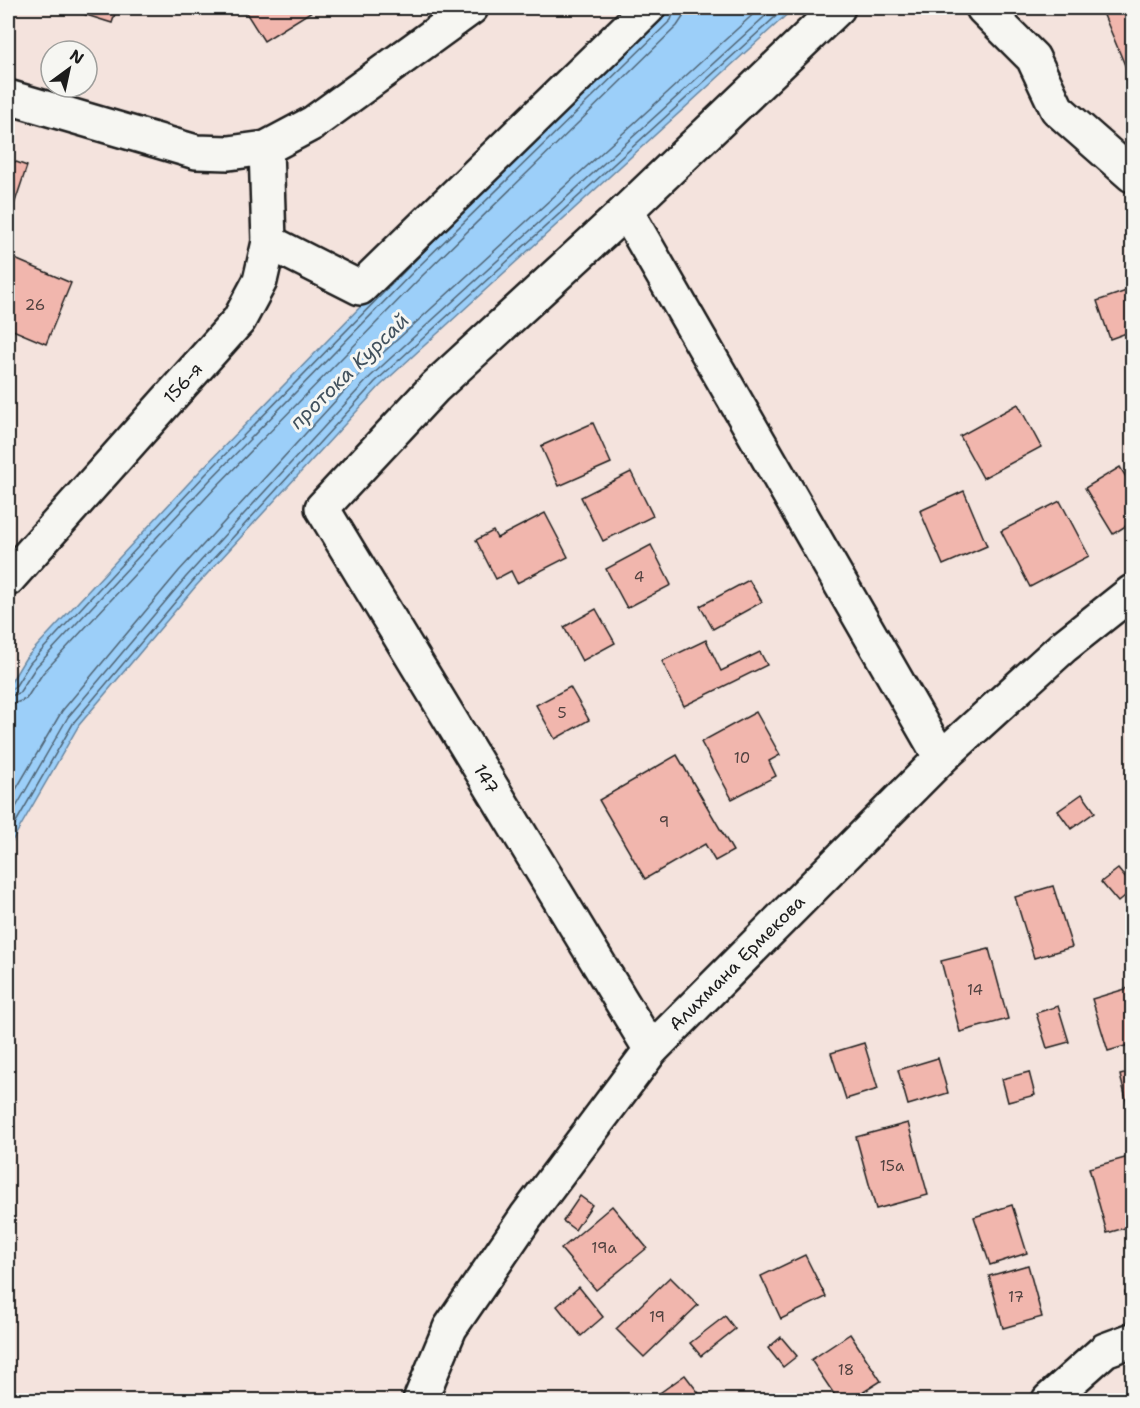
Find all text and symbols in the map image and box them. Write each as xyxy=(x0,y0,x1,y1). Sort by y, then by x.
north arrow xyxy=(39,39,99,99)
text: N xyxy=(66,45,88,69)
house number: 26 xyxy=(25,295,45,315)
water label: протока Курсай xyxy=(284,307,414,435)
street label: 156-я xyxy=(158,357,208,409)
house number: 4 xyxy=(634,567,644,587)
house number: 5 xyxy=(557,703,567,723)
house number: 10 xyxy=(734,748,750,768)
street label: 147 xyxy=(468,760,504,798)
house number: 9 xyxy=(659,812,669,832)
street label: Алихмана Ермекова xyxy=(664,890,810,1036)
house number: 14 xyxy=(967,980,983,1000)
house number: 15а xyxy=(880,1156,905,1176)
house number: 19а xyxy=(591,1238,617,1258)
house number: 17 xyxy=(1008,1287,1024,1307)
house number: 19 xyxy=(649,1307,665,1327)
house number: 18 xyxy=(838,1360,854,1380)

